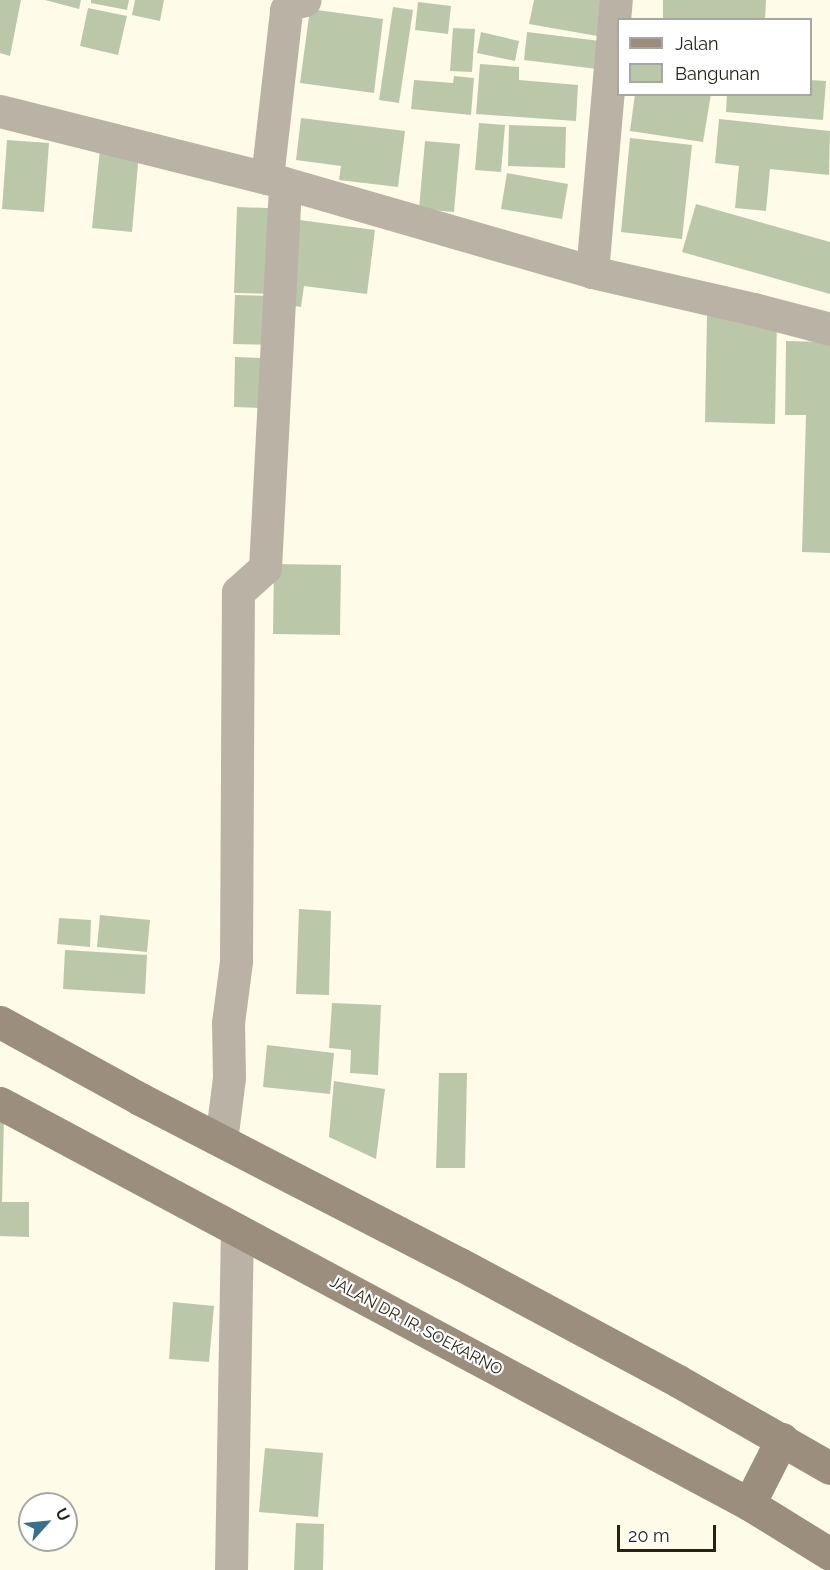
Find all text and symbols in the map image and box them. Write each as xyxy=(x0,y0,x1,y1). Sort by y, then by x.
legend xyxy=(617,18,812,96)
text: Jalan xyxy=(675,33,719,54)
text: Bangunan xyxy=(675,63,760,84)
street label: JALAN DR. IR. SOEKARNO xyxy=(326,1272,506,1380)
north arrow xyxy=(18,1492,78,1552)
text: U xyxy=(52,1505,74,1524)
scale bar xyxy=(620,1513,719,1551)
text: 20 m xyxy=(628,1525,670,1546)

